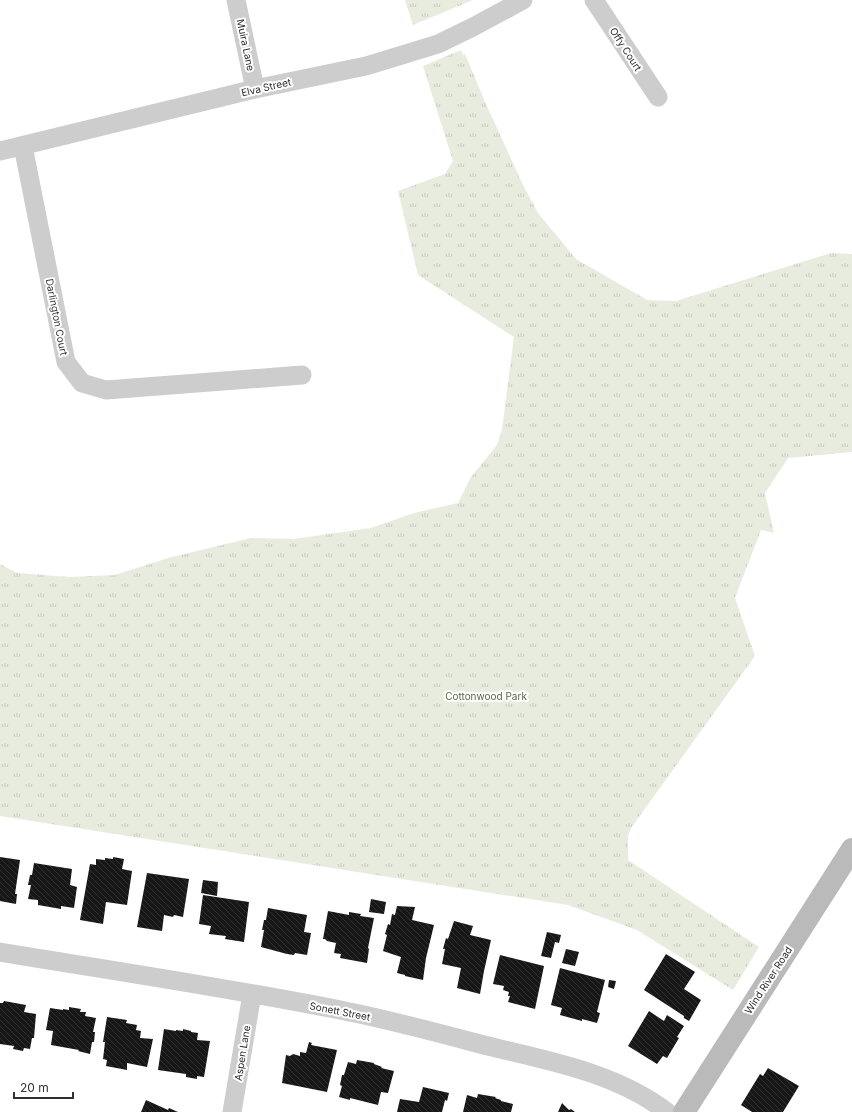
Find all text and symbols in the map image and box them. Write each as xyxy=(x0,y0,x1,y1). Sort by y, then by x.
street label: Muira Lane xyxy=(235,18,257,72)
street label: Offy Court xyxy=(607,25,645,74)
street label: Elva Street xyxy=(240,75,293,99)
street label: Darlington Court xyxy=(44,278,70,357)
park label: Cottonwood Park xyxy=(445,690,527,702)
street label: Wind River Road xyxy=(742,944,794,1016)
street label: Sonett Street xyxy=(309,999,372,1023)
street label: Aspen Lane xyxy=(232,1024,252,1082)
scale bar xyxy=(14,1074,73,1100)
text: 20 m xyxy=(20,1080,49,1095)

